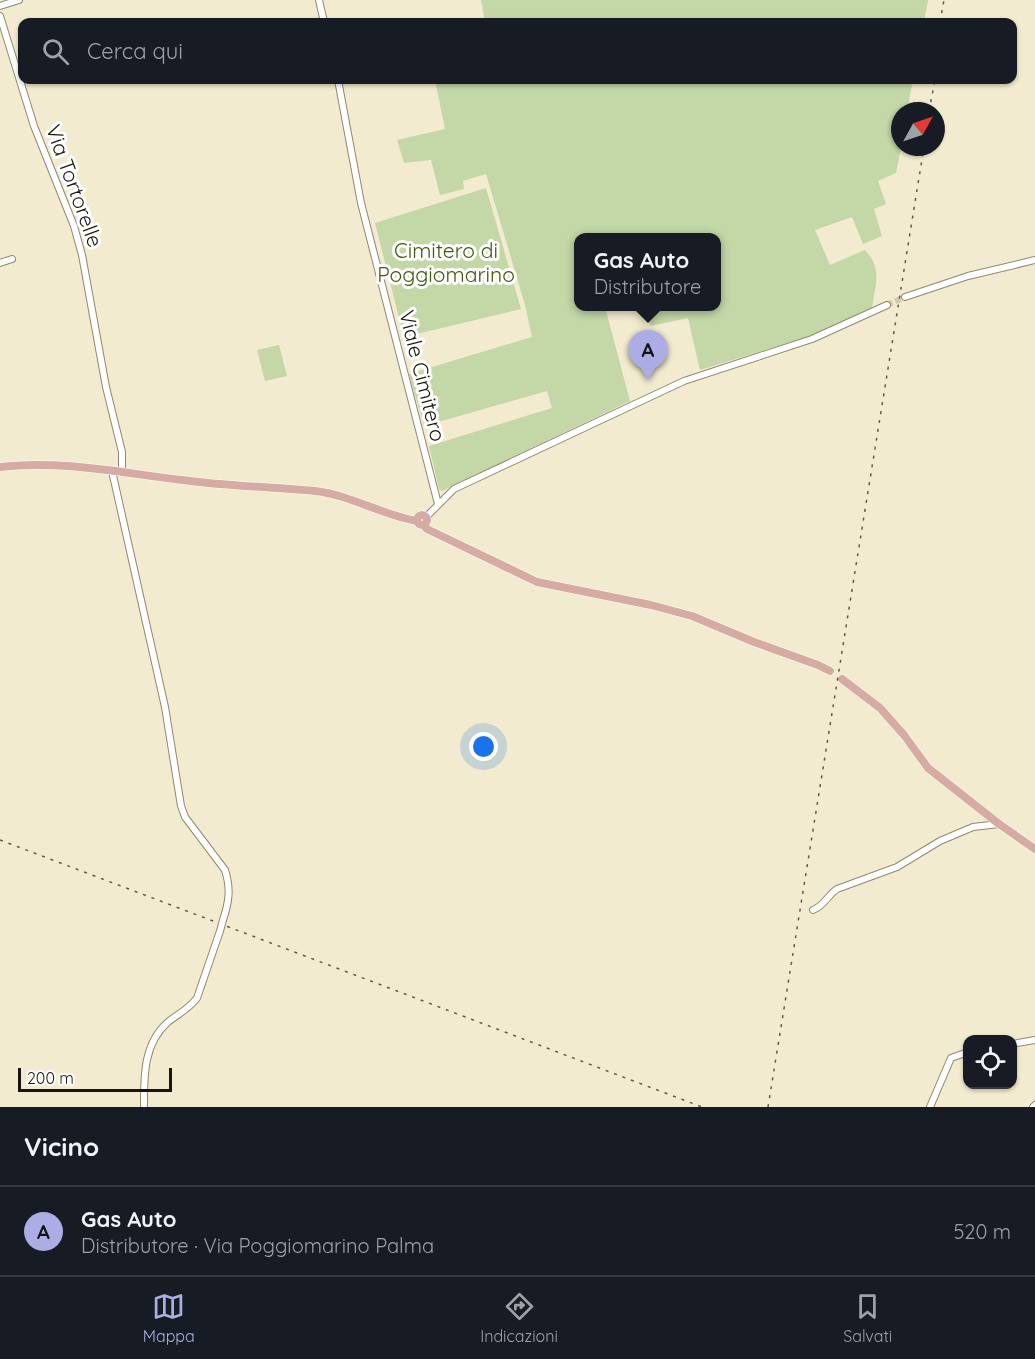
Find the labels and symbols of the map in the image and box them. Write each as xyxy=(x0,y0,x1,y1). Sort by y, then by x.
north arrow xyxy=(891,102,945,156)
street label: Via Tortorelle xyxy=(41,121,109,250)
park label: Cimitero di Poggiomarino xyxy=(377,237,515,287)
street label: Viale Cimitero xyxy=(394,307,452,444)
pin: A xyxy=(628,330,668,380)
your location xyxy=(469,732,498,761)
scale bar xyxy=(18,1065,172,1092)

